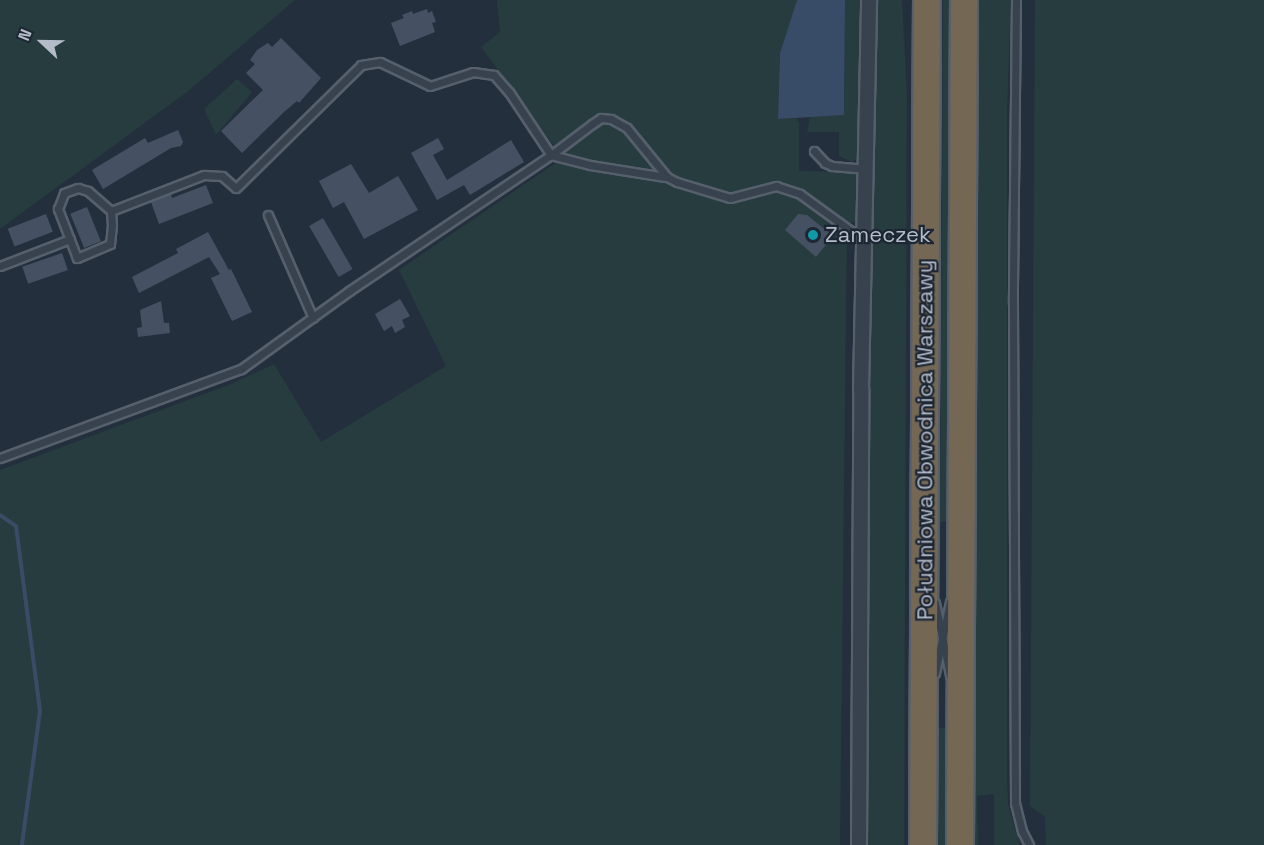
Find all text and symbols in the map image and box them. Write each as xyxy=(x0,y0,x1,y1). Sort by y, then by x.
north arrow xyxy=(12,12,72,72)
text: N xyxy=(13,26,37,44)
place label: Zameczek xyxy=(825,222,931,248)
marker: Zameczek xyxy=(806,228,820,242)
street label: Południowa Obwodnica Warszawy xyxy=(912,260,938,620)

